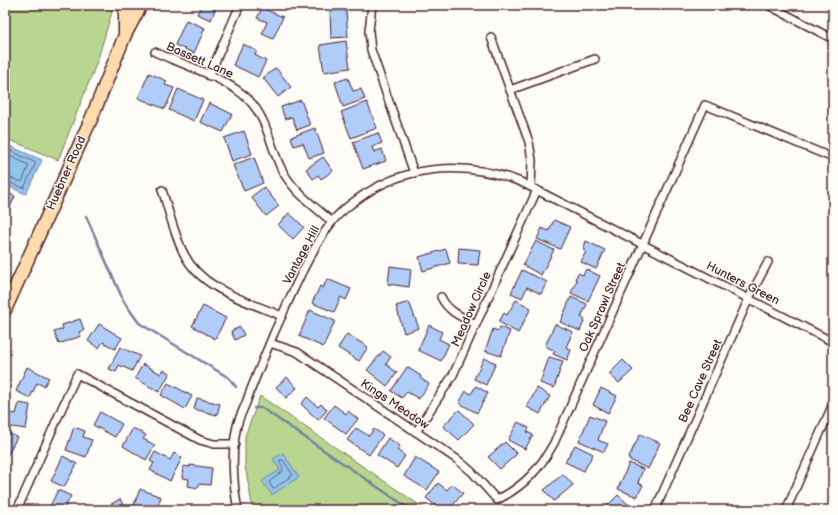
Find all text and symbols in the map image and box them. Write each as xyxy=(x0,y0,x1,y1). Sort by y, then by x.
street label: Bassett Lane xyxy=(164,39,236,82)
street label: Huebner Road xyxy=(43,134,90,213)
street label: Vantage Hill xyxy=(280,223,323,287)
street label: Hunters Green xyxy=(704,259,782,308)
street label: Oak Sprawl Street xyxy=(576,260,629,354)
street label: Meadow Circle xyxy=(448,269,495,349)
street label: Bee Cave Street xyxy=(675,337,726,425)
street label: Kings Meadow xyxy=(358,376,432,433)

